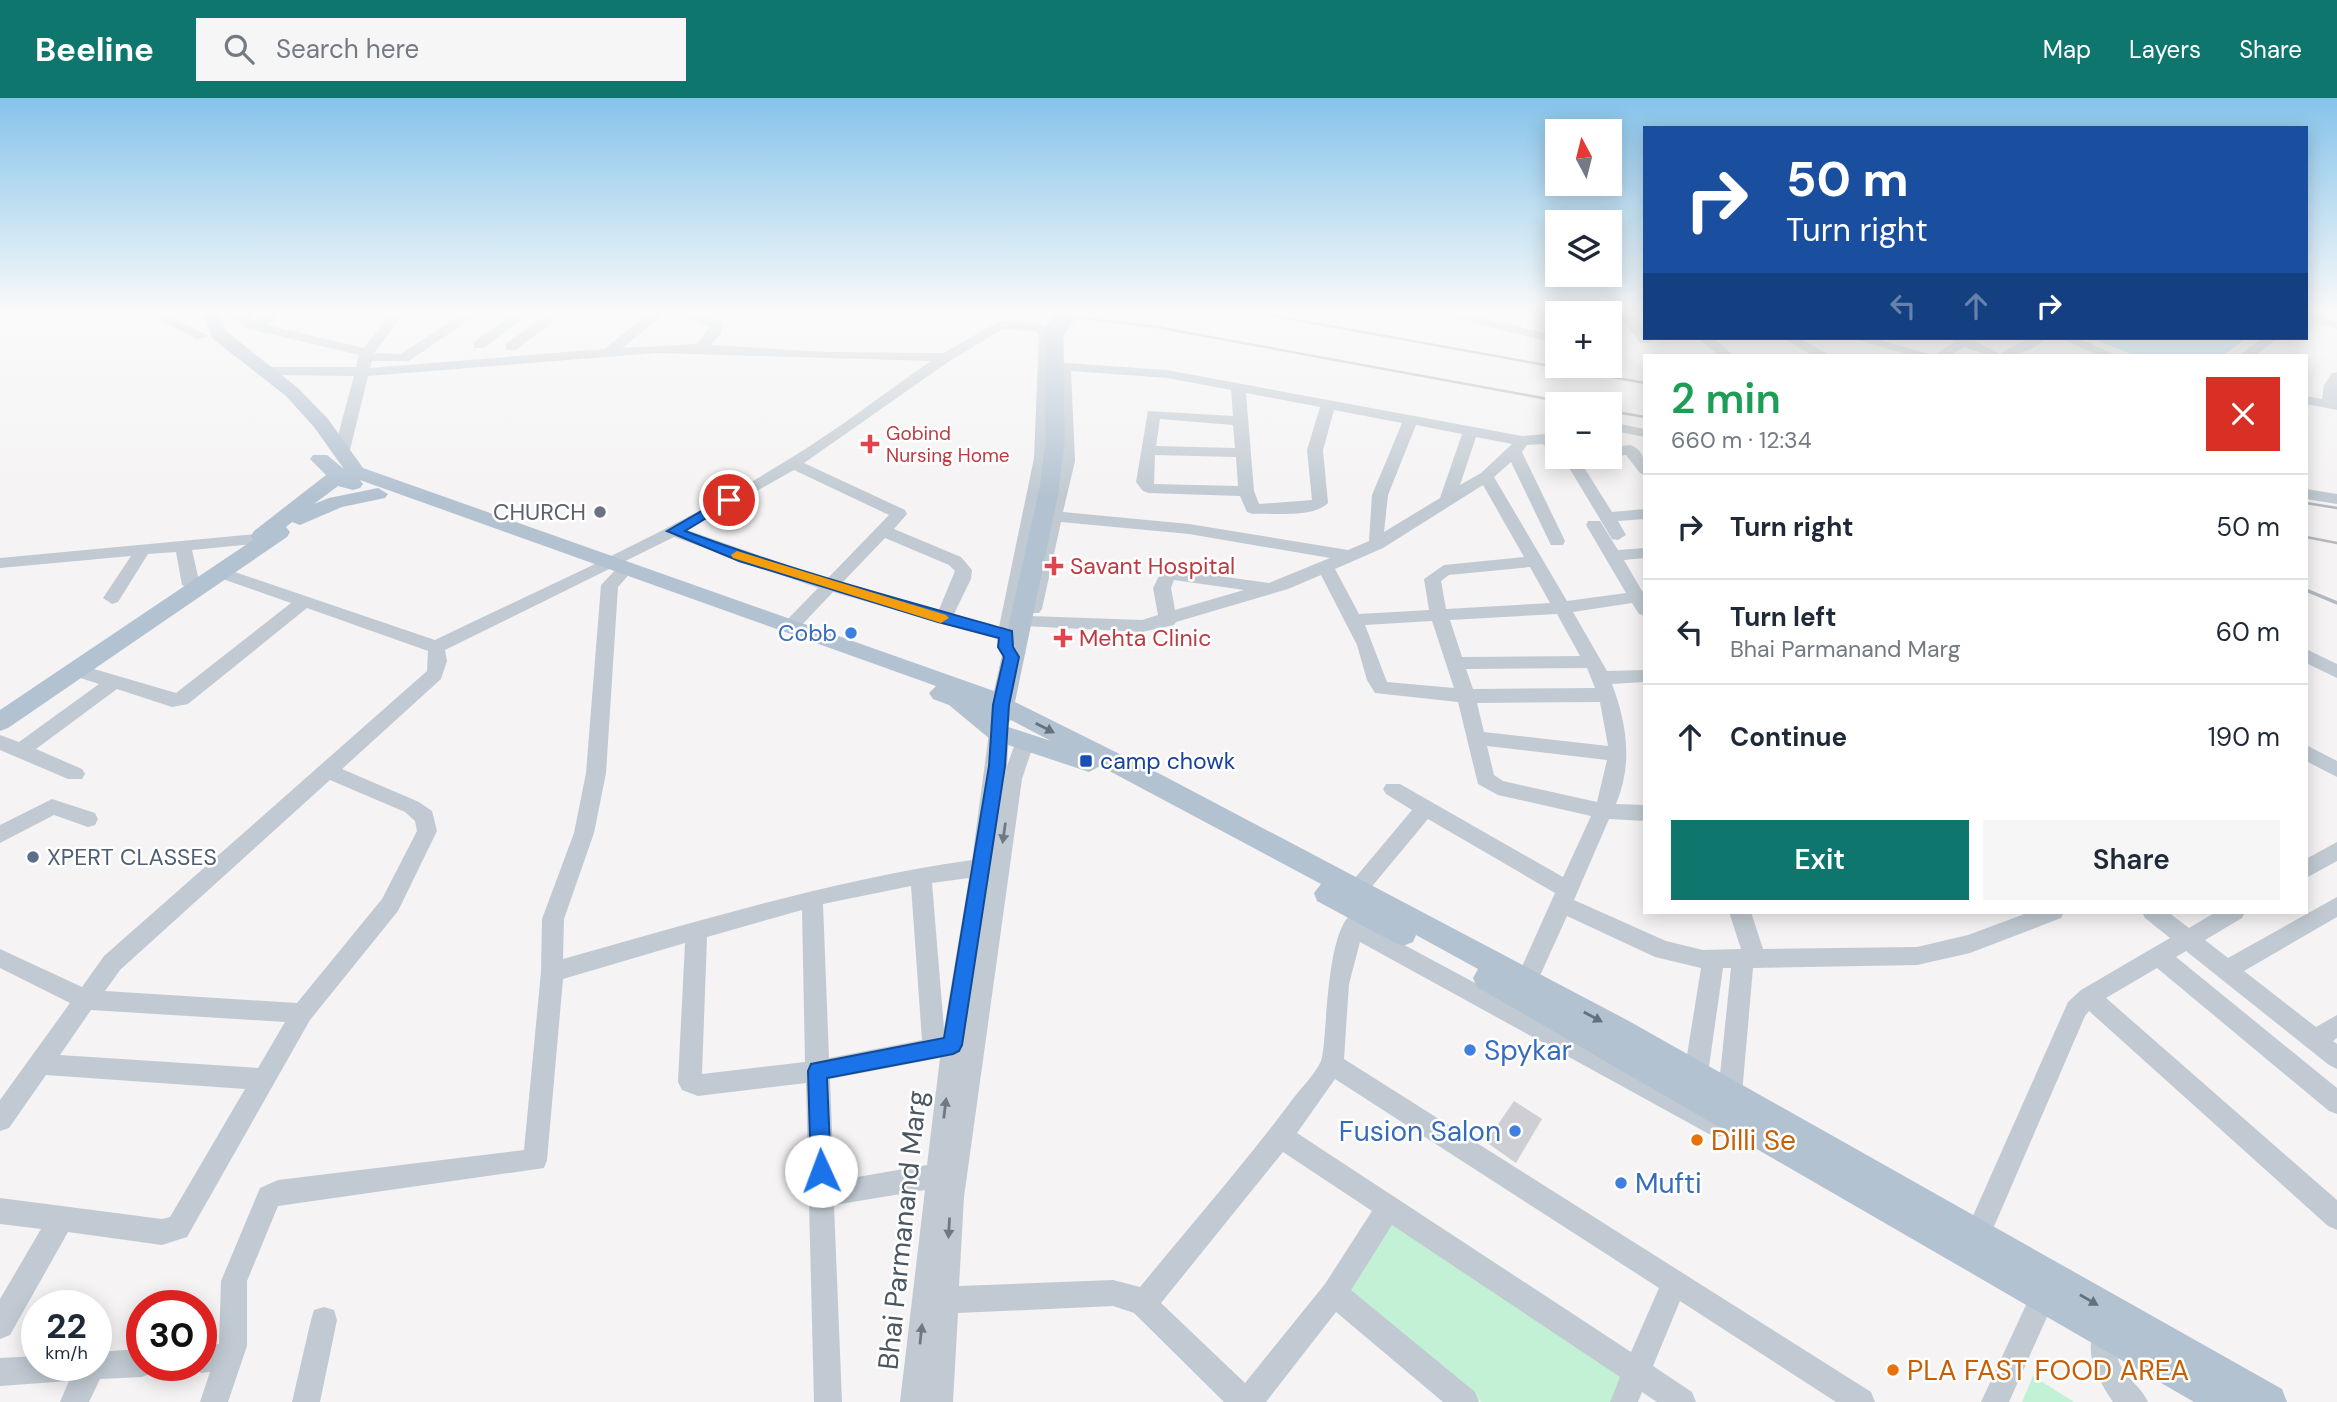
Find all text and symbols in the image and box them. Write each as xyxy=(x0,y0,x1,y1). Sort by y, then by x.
search box xyxy=(196,18,686,81)
text: Beeline xyxy=(35,28,154,71)
icon: search xyxy=(220,30,258,68)
text: Search here xyxy=(276,32,419,66)
text: Map xyxy=(2043,34,2091,65)
text: Layers xyxy=(2129,34,2201,65)
text: Share xyxy=(2239,34,2302,65)
north arrow xyxy=(1545,119,1622,196)
map controls xyxy=(1545,119,1622,469)
text: 50 m xyxy=(1786,147,1909,211)
icon: right xyxy=(1671,154,1762,245)
text: Turn right xyxy=(1786,209,1928,251)
button: layers xyxy=(1545,210,1622,287)
icon: left xyxy=(1884,287,1922,325)
icon: ahead xyxy=(1957,287,1995,325)
icon: right xyxy=(2030,287,2068,325)
button: + xyxy=(1545,301,1622,378)
text: 2 min xyxy=(1671,371,1781,426)
button: close xyxy=(2206,377,2280,451)
button: − xyxy=(1545,392,1622,469)
place label: Gobind Nursing Home xyxy=(886,421,1010,468)
text: 660 m · 12:34 xyxy=(1671,425,1812,455)
marker: Gobind Nursing Home xyxy=(860,434,880,454)
pin xyxy=(699,470,759,530)
icon: arrive xyxy=(710,481,748,519)
place label: CHURCH xyxy=(493,497,586,527)
marker: CHURCH xyxy=(592,504,608,520)
icon: right xyxy=(1671,508,1709,546)
text: Turn right xyxy=(1730,510,1854,544)
text: 50 m xyxy=(2216,510,2280,544)
place label: Savant Hospital xyxy=(1070,551,1235,581)
marker: Savant Hospital xyxy=(1044,556,1064,576)
text: Turn left xyxy=(1730,600,1837,634)
icon: left xyxy=(1671,613,1709,651)
text: 60 m xyxy=(2216,615,2280,649)
place label: Cobb xyxy=(778,618,837,648)
place label: Mehta Clinic xyxy=(1079,623,1211,653)
marker: Cobb xyxy=(843,625,859,641)
marker: Mehta Clinic xyxy=(1053,628,1073,648)
text: Bhai Parmanand Marg xyxy=(1730,634,1960,664)
icon: ahead xyxy=(1671,718,1709,756)
text: Continue xyxy=(1730,720,1847,754)
text: 190 m xyxy=(2208,720,2280,754)
one-way arrow xyxy=(1036,721,1056,733)
place label: camp chowk xyxy=(1100,746,1236,776)
marker: camp chowk xyxy=(1078,753,1094,769)
button: Exit xyxy=(1671,820,1969,900)
button: Share xyxy=(1983,820,2280,900)
one-way arrow xyxy=(998,822,1009,844)
place label: XPERT CLASSES xyxy=(47,842,217,872)
marker: XPERT CLASSES xyxy=(25,849,41,865)
one-way arrow xyxy=(1584,1010,1604,1022)
place label: Spykar xyxy=(1484,1032,1572,1069)
marker: Spykar xyxy=(1462,1042,1478,1058)
street label: Bhai Parmanand Marg xyxy=(869,1089,936,1371)
one-way arrow xyxy=(939,1097,950,1119)
place label: Fusion Salon xyxy=(1339,1113,1501,1150)
place label: Dilli Se xyxy=(1711,1122,1796,1159)
marker: Fusion Salon xyxy=(1507,1123,1523,1139)
marker: Dilli Se xyxy=(1689,1132,1705,1148)
position arrow xyxy=(784,1134,858,1208)
place label: Mufti xyxy=(1635,1165,1702,1202)
marker: Mufti xyxy=(1613,1175,1629,1191)
one-way arrow xyxy=(944,1217,955,1239)
speed limit sign: 30 xyxy=(126,1290,217,1381)
one-way arrow xyxy=(2079,1294,2098,1306)
text: 22 xyxy=(46,1303,87,1349)
one-way arrow xyxy=(915,1323,926,1345)
text: km/h xyxy=(45,1341,88,1365)
place label: PLA FAST FOOD AREA xyxy=(1907,1352,2189,1389)
marker: PLA FAST FOOD AREA xyxy=(1885,1362,1901,1378)

